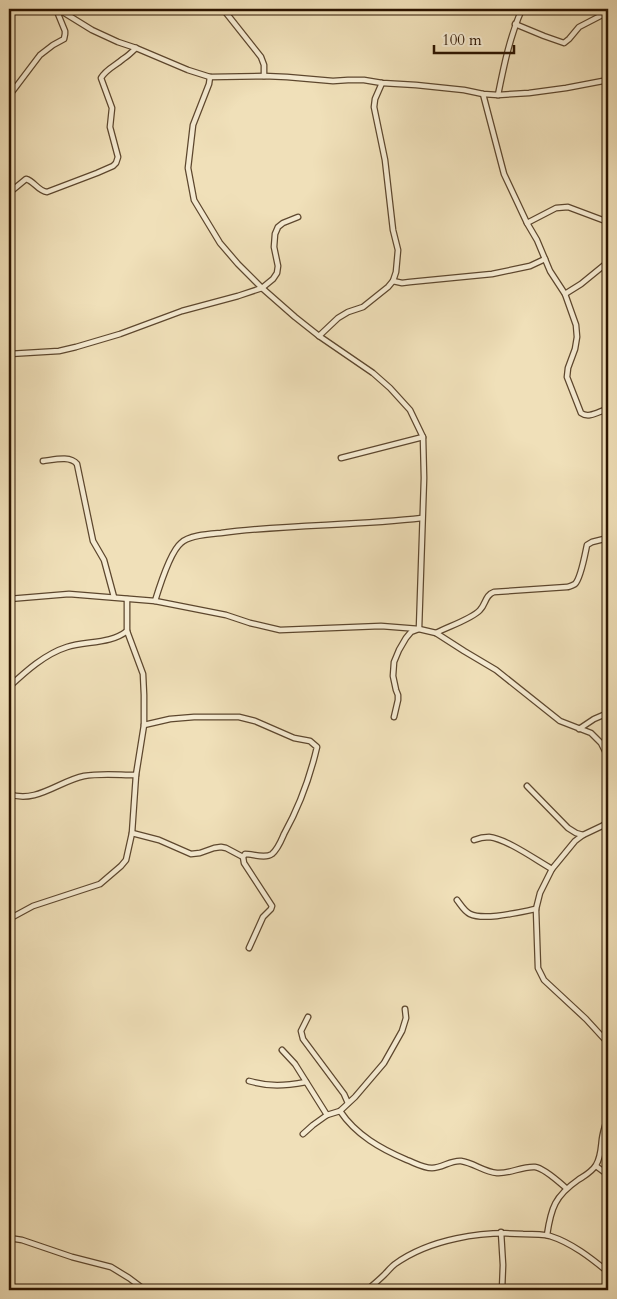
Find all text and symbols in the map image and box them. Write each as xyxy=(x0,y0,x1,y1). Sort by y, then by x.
scale bar xyxy=(434,22,514,54)
text: 100 m xyxy=(442,30,482,50)

